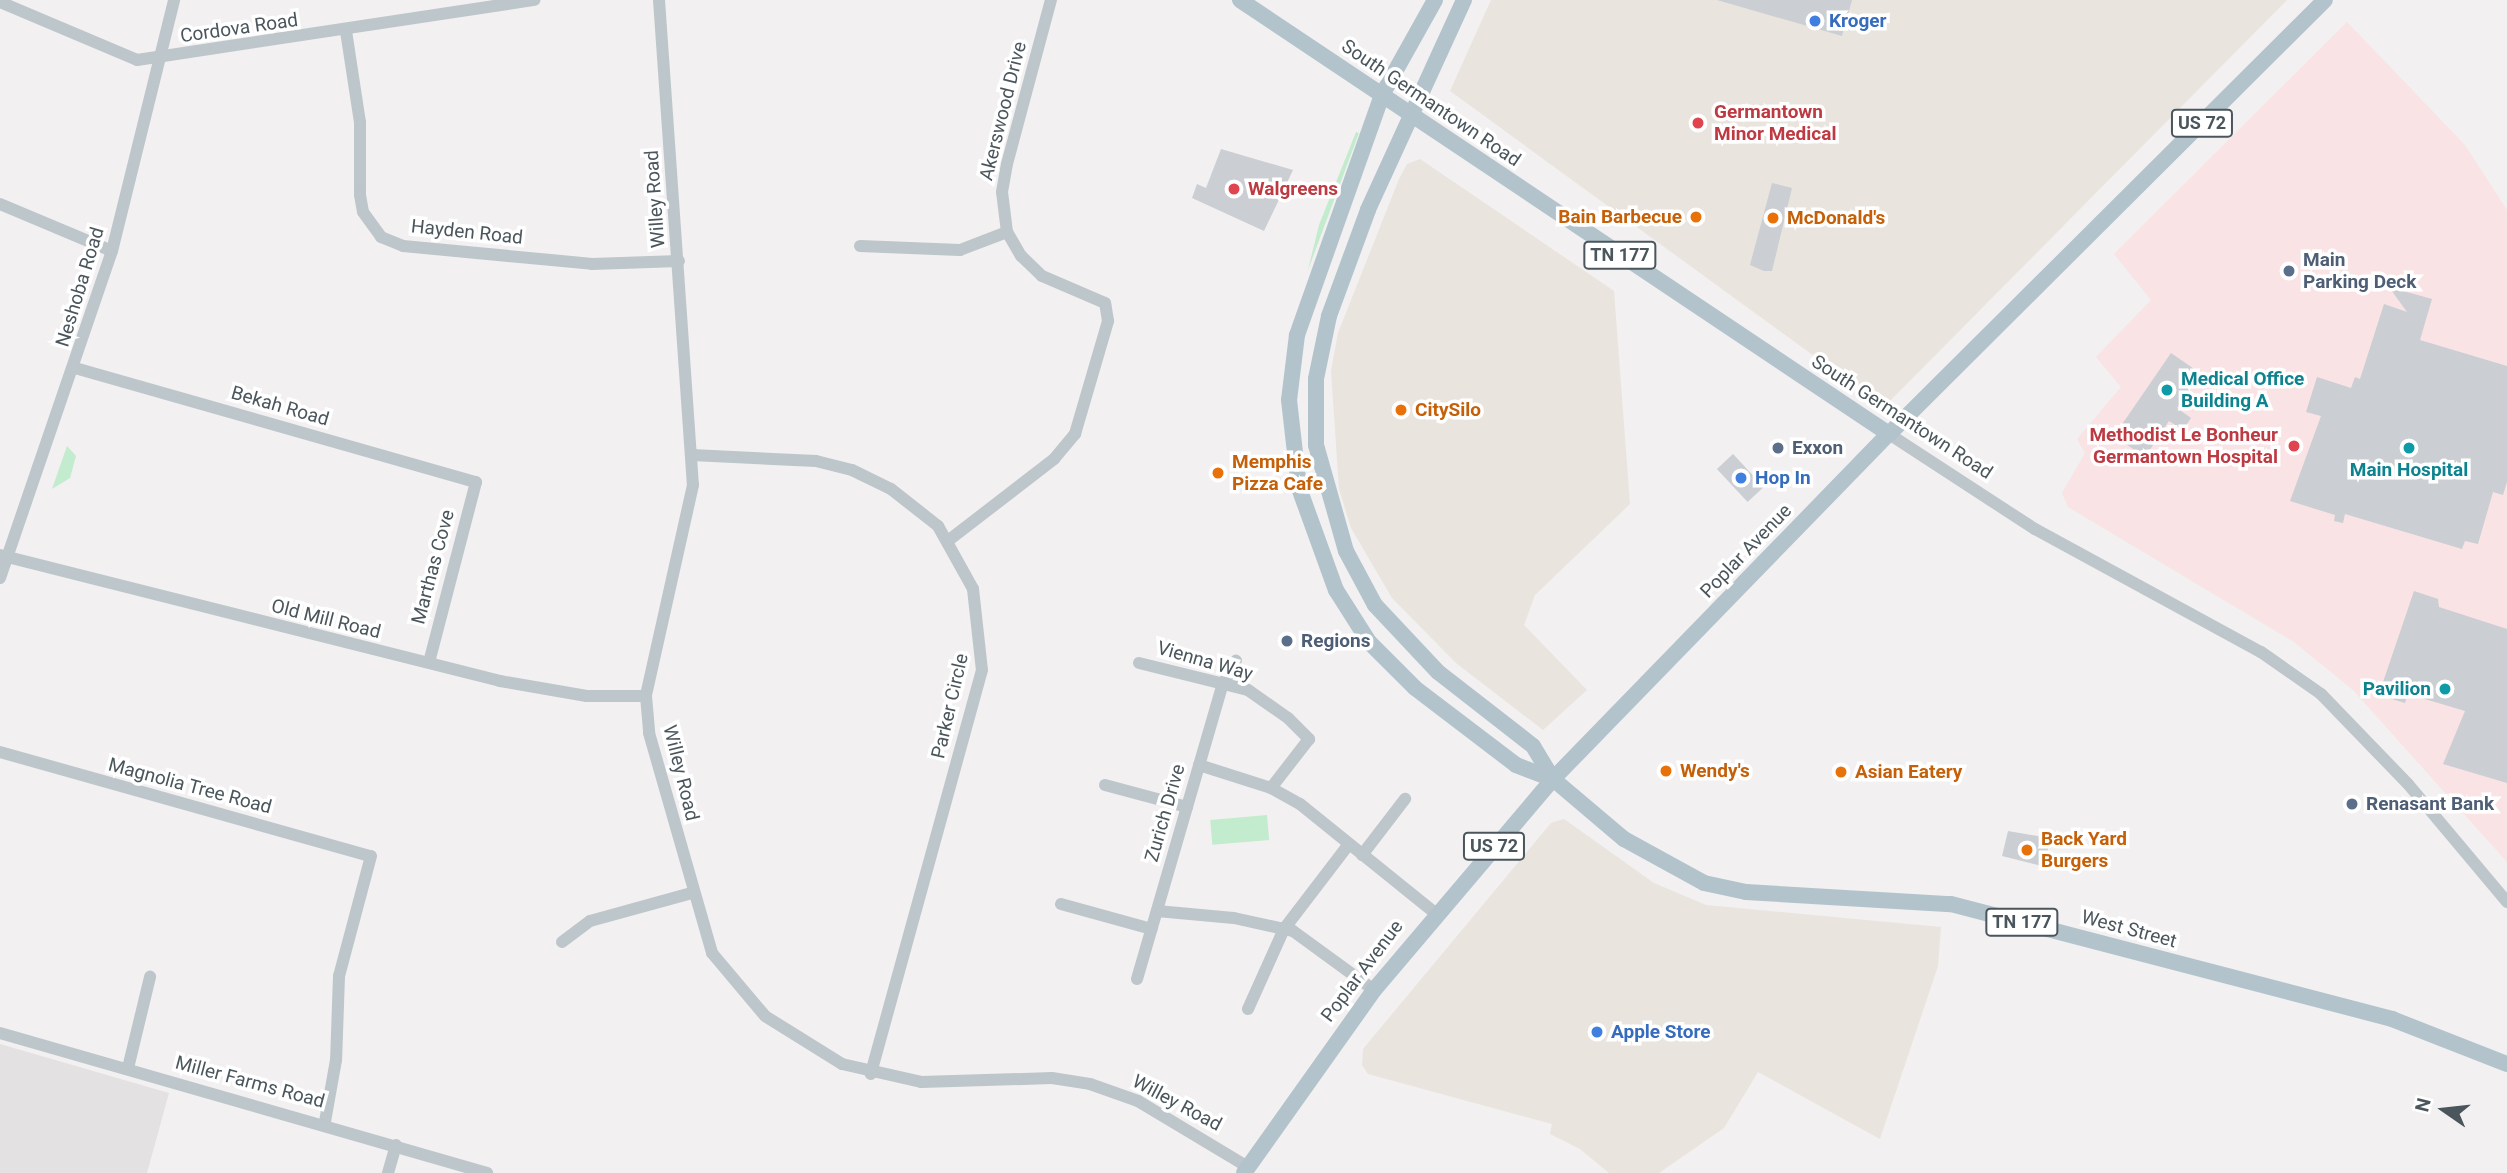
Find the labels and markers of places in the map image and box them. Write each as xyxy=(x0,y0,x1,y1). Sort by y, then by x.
place label: Kroger xyxy=(1829,10,1887,32)
marker: Kroger xyxy=(1807,13,1823,29)
place label: Germantown Minor Medical xyxy=(1714,101,1836,145)
marker: Germantown Minor Medical xyxy=(1688,113,1708,133)
place label: Walgreens xyxy=(1248,178,1338,200)
marker: Walgreens xyxy=(1226,181,1242,197)
place label: Bain Barbecue xyxy=(1558,206,1682,228)
place label: McDonald's xyxy=(1787,207,1885,229)
marker: Bain Barbecue xyxy=(1688,209,1704,225)
marker: McDonald's xyxy=(1765,210,1781,226)
place label: Main Parking Deck xyxy=(2303,249,2416,293)
marker: Main Parking Deck xyxy=(2281,263,2297,279)
place label: Medical Office Building A xyxy=(2181,368,2304,412)
marker: Medical Office Building A xyxy=(2159,382,2175,398)
place label: CitySilo xyxy=(1415,399,1481,421)
marker: CitySilo xyxy=(1393,402,1409,418)
place label: Methodist Le Bonheur Germantown Hospital xyxy=(2089,424,2278,468)
marker: Methodist Le Bonheur Germantown Hospital xyxy=(2284,436,2304,456)
place label: Exxon xyxy=(1792,437,1843,459)
marker: Exxon xyxy=(1770,440,1786,456)
marker: Main Hospital xyxy=(2401,440,2417,456)
place label: Memphis Pizza Cafe xyxy=(1232,451,1323,495)
place label: Main Hospital xyxy=(2350,459,2468,481)
marker: Memphis Pizza Cafe xyxy=(1210,465,1226,481)
place label: Hop In xyxy=(1755,467,1811,489)
marker: Hop In xyxy=(1733,470,1749,486)
place label: Regions xyxy=(1301,630,1370,652)
marker: Regions xyxy=(1279,633,1295,649)
place label: Pavilion xyxy=(2363,678,2431,700)
marker: Pavilion xyxy=(2437,681,2453,697)
place label: Wendy's xyxy=(1680,760,1750,782)
place label: Asian Eatery xyxy=(1855,761,1962,783)
marker: Wendy's xyxy=(1658,763,1674,779)
marker: Asian Eatery xyxy=(1833,764,1849,780)
place label: Renasant Bank xyxy=(2366,793,2494,815)
marker: Renasant Bank xyxy=(2344,796,2360,812)
place label: Back Yard Burgers xyxy=(2041,828,2127,872)
marker: Back Yard Burgers xyxy=(2019,842,2035,858)
place label: Apple Store xyxy=(1611,1021,1710,1043)
marker: Apple Store xyxy=(1589,1024,1605,1040)

